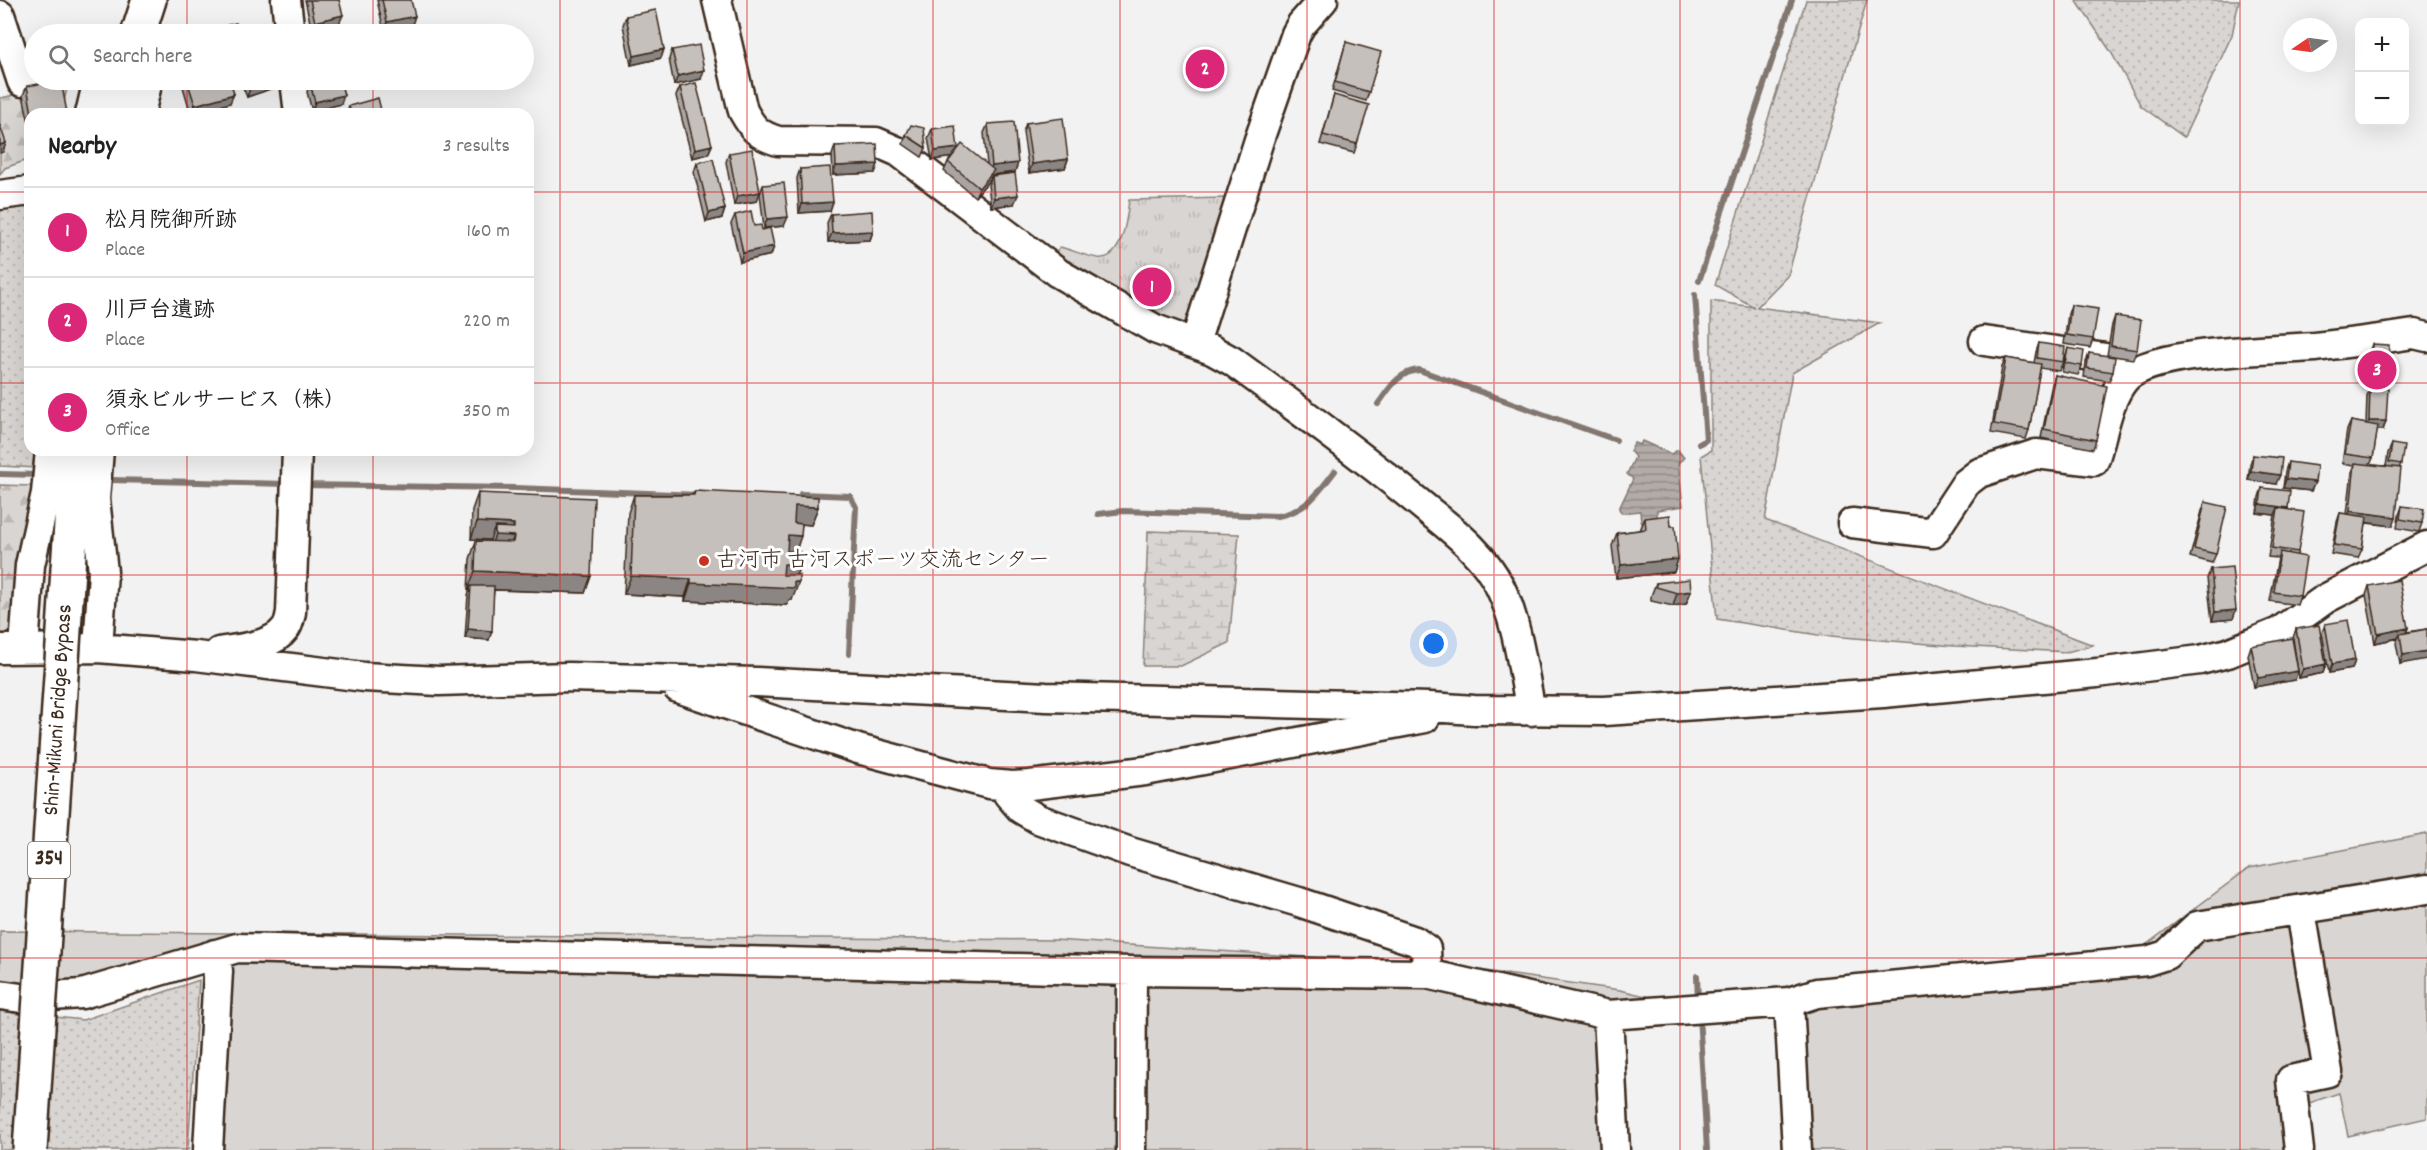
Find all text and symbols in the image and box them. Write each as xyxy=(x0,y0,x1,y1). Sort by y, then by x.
north arrow xyxy=(2283,18,2337,72)
map controls xyxy=(2355,18,2409,126)
button: + xyxy=(2355,18,2409,72)
search box xyxy=(24,24,534,90)
icon: search xyxy=(45,41,78,74)
text: Search here xyxy=(93,42,192,73)
pin: 2 xyxy=(1186,46,1224,92)
button: − xyxy=(2355,72,2409,126)
text: Nearby xyxy=(48,129,116,166)
text: 3 results xyxy=(443,133,510,161)
text: 松月院御所跡 xyxy=(105,206,237,237)
text: 1 xyxy=(65,218,70,246)
text: 160 m xyxy=(467,218,510,246)
text: Place xyxy=(105,237,145,265)
pin: 1 xyxy=(1132,264,1172,310)
text: 川戸台遺跡 xyxy=(105,296,215,327)
text: 2 xyxy=(63,308,72,336)
text: 220 m xyxy=(463,308,510,336)
text: Place xyxy=(105,327,145,355)
pin: 3 xyxy=(2358,348,2396,392)
text: 須永ビルサービス（株） xyxy=(105,386,346,417)
text: 3 xyxy=(63,398,72,426)
text: 350 m xyxy=(463,398,510,426)
text: Office xyxy=(105,417,150,445)
place label: 古河市 古河スポーツ交流センター xyxy=(716,546,1050,577)
marker: 古河市 古河スポーツ交流センター xyxy=(697,554,711,568)
street label: Shin-Mikuni Bridge Bypass xyxy=(36,603,81,817)
your location xyxy=(1419,629,1448,658)
road number: 354 xyxy=(28,842,70,878)

